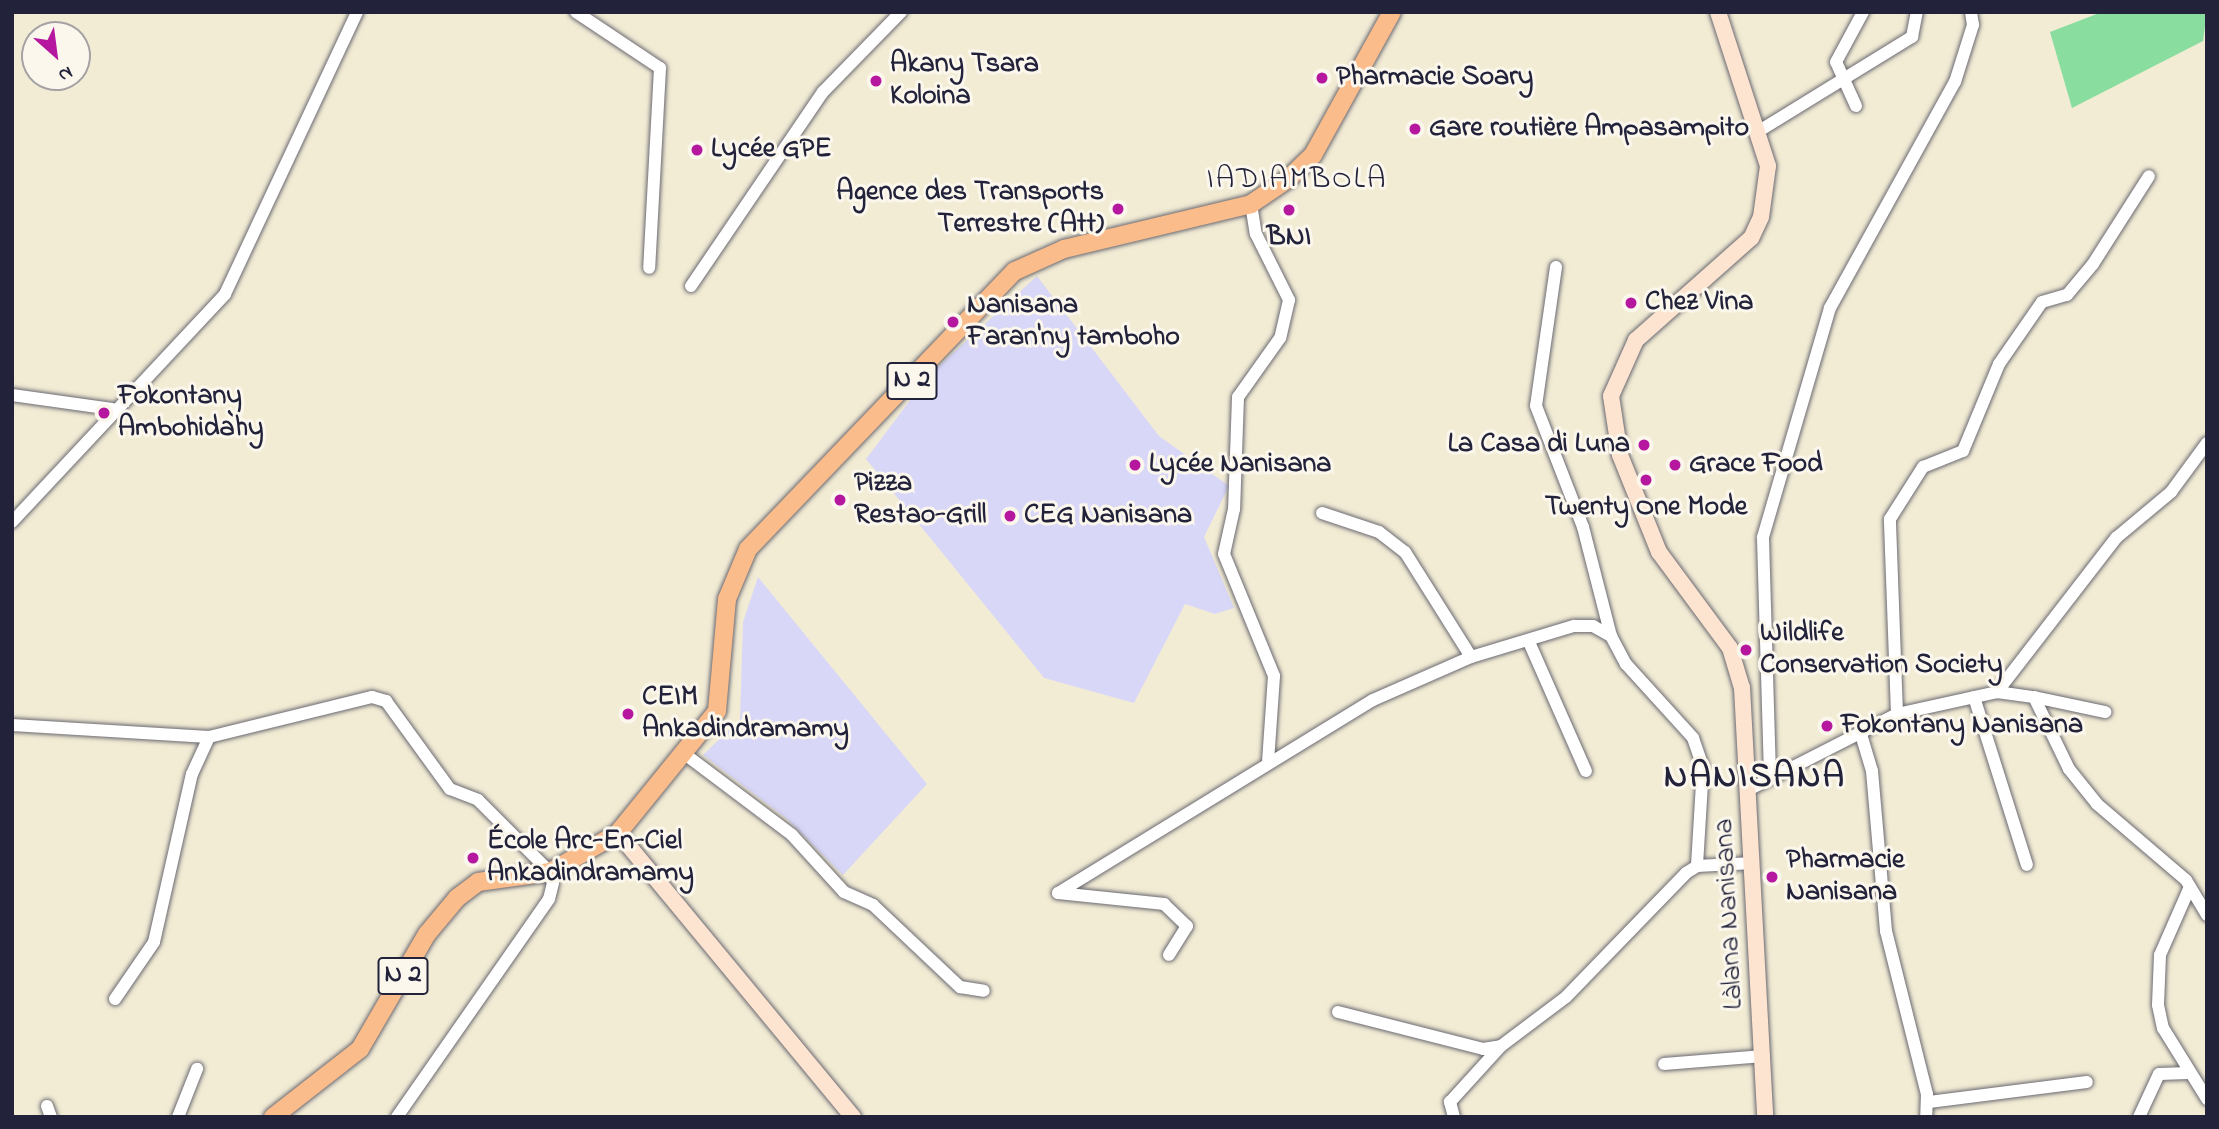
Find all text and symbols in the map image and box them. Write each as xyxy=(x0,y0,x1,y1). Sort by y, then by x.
north arrow xyxy=(21,21,91,91)
place label: Akany Tsara Koloina xyxy=(890,48,1039,114)
text: N xyxy=(53,58,77,88)
place label: Pharmacie Soary xyxy=(1336,61,1533,95)
marker: Pharmacie Soary xyxy=(1314,70,1330,86)
marker: Akany Tsara Koloina xyxy=(868,73,884,89)
place label: Gare routière Ampasampito xyxy=(1429,112,1749,146)
marker: Gare routière Ampasampito xyxy=(1407,121,1423,137)
place label: Lycée GPE xyxy=(711,133,831,167)
marker: Lycée GPE xyxy=(689,142,705,158)
district label: IADIAMBOLA xyxy=(1208,162,1386,198)
place label: Agence des Transports Terrestre (Att) xyxy=(836,176,1104,242)
marker: Agence des Transports Terrestre (Att) xyxy=(1110,201,1126,217)
marker: BNI xyxy=(1281,202,1297,218)
place label: BNI xyxy=(1267,221,1311,255)
place label: Chez Vina xyxy=(1645,286,1753,320)
place label: Nanisana Faran'ny tamboho xyxy=(967,289,1180,355)
marker: Chez Vina xyxy=(1623,295,1639,311)
marker: Nanisana Faran'ny tamboho xyxy=(945,314,961,330)
road number: N 2 xyxy=(886,358,938,404)
place label: Fokontany Ambohidahy xyxy=(118,380,264,446)
marker: Fokontany Ambohidahy xyxy=(96,405,112,421)
place label: La Casa di Luna xyxy=(1448,428,1630,462)
marker: La Casa di Luna xyxy=(1636,437,1652,453)
place label: Lycée Nanisana xyxy=(1149,448,1331,482)
place label: Grace Food xyxy=(1689,448,1823,482)
marker: Lycée Nanisana xyxy=(1127,457,1143,473)
marker: Grace Food xyxy=(1667,457,1683,473)
place label: Pizza Restao-Grill xyxy=(854,467,987,533)
marker: Twenty One Mode xyxy=(1638,472,1654,488)
place label: Twenty One Mode xyxy=(1545,491,1747,525)
marker: Pizza Restao-Grill xyxy=(832,492,848,508)
place label: CEG Nanisana xyxy=(1024,499,1192,533)
marker: CEG Nanisana xyxy=(1002,508,1018,524)
place label: Wildlife Conservation Society xyxy=(1760,617,2002,683)
marker: Wildlife Conservation Society xyxy=(1738,642,1754,658)
place label: CEIM Ankadindramamy xyxy=(642,681,849,747)
marker: CEIM Ankadindramamy xyxy=(620,706,636,722)
place label: Fokontany Nanisana xyxy=(1841,709,2083,743)
marker: Fokontany Nanisana xyxy=(1819,718,1835,734)
district label: NANISANA xyxy=(1665,757,1845,799)
street label: Làlana Nanisana xyxy=(1708,818,1752,1010)
place label: École Arc-En-Ciel Ankadindramamy xyxy=(487,825,694,891)
place label: Pharmacie Nanisana xyxy=(1786,844,1904,910)
marker: École Arc-En-Ciel Ankadindramamy xyxy=(465,850,481,866)
marker: Pharmacie Nanisana xyxy=(1764,869,1780,885)
road number: N 2 xyxy=(377,953,429,998)

